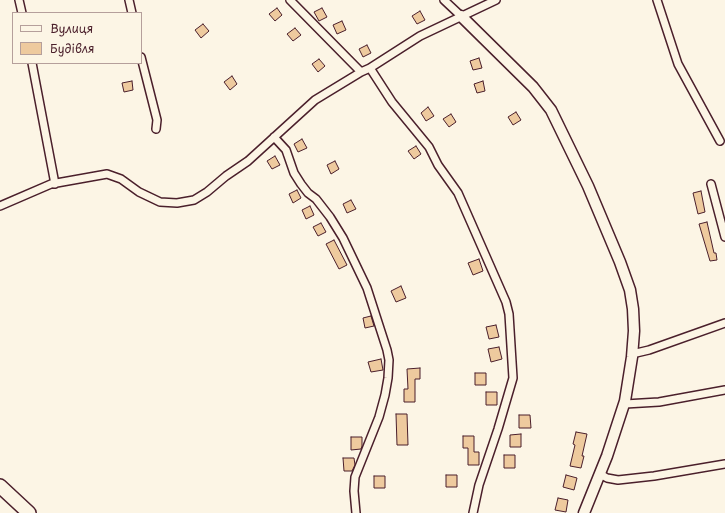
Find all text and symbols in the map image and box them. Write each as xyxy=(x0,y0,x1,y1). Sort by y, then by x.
legend xyxy=(12,12,142,64)
text: Вулиця xyxy=(50,19,93,37)
text: Будівля xyxy=(50,39,95,57)

